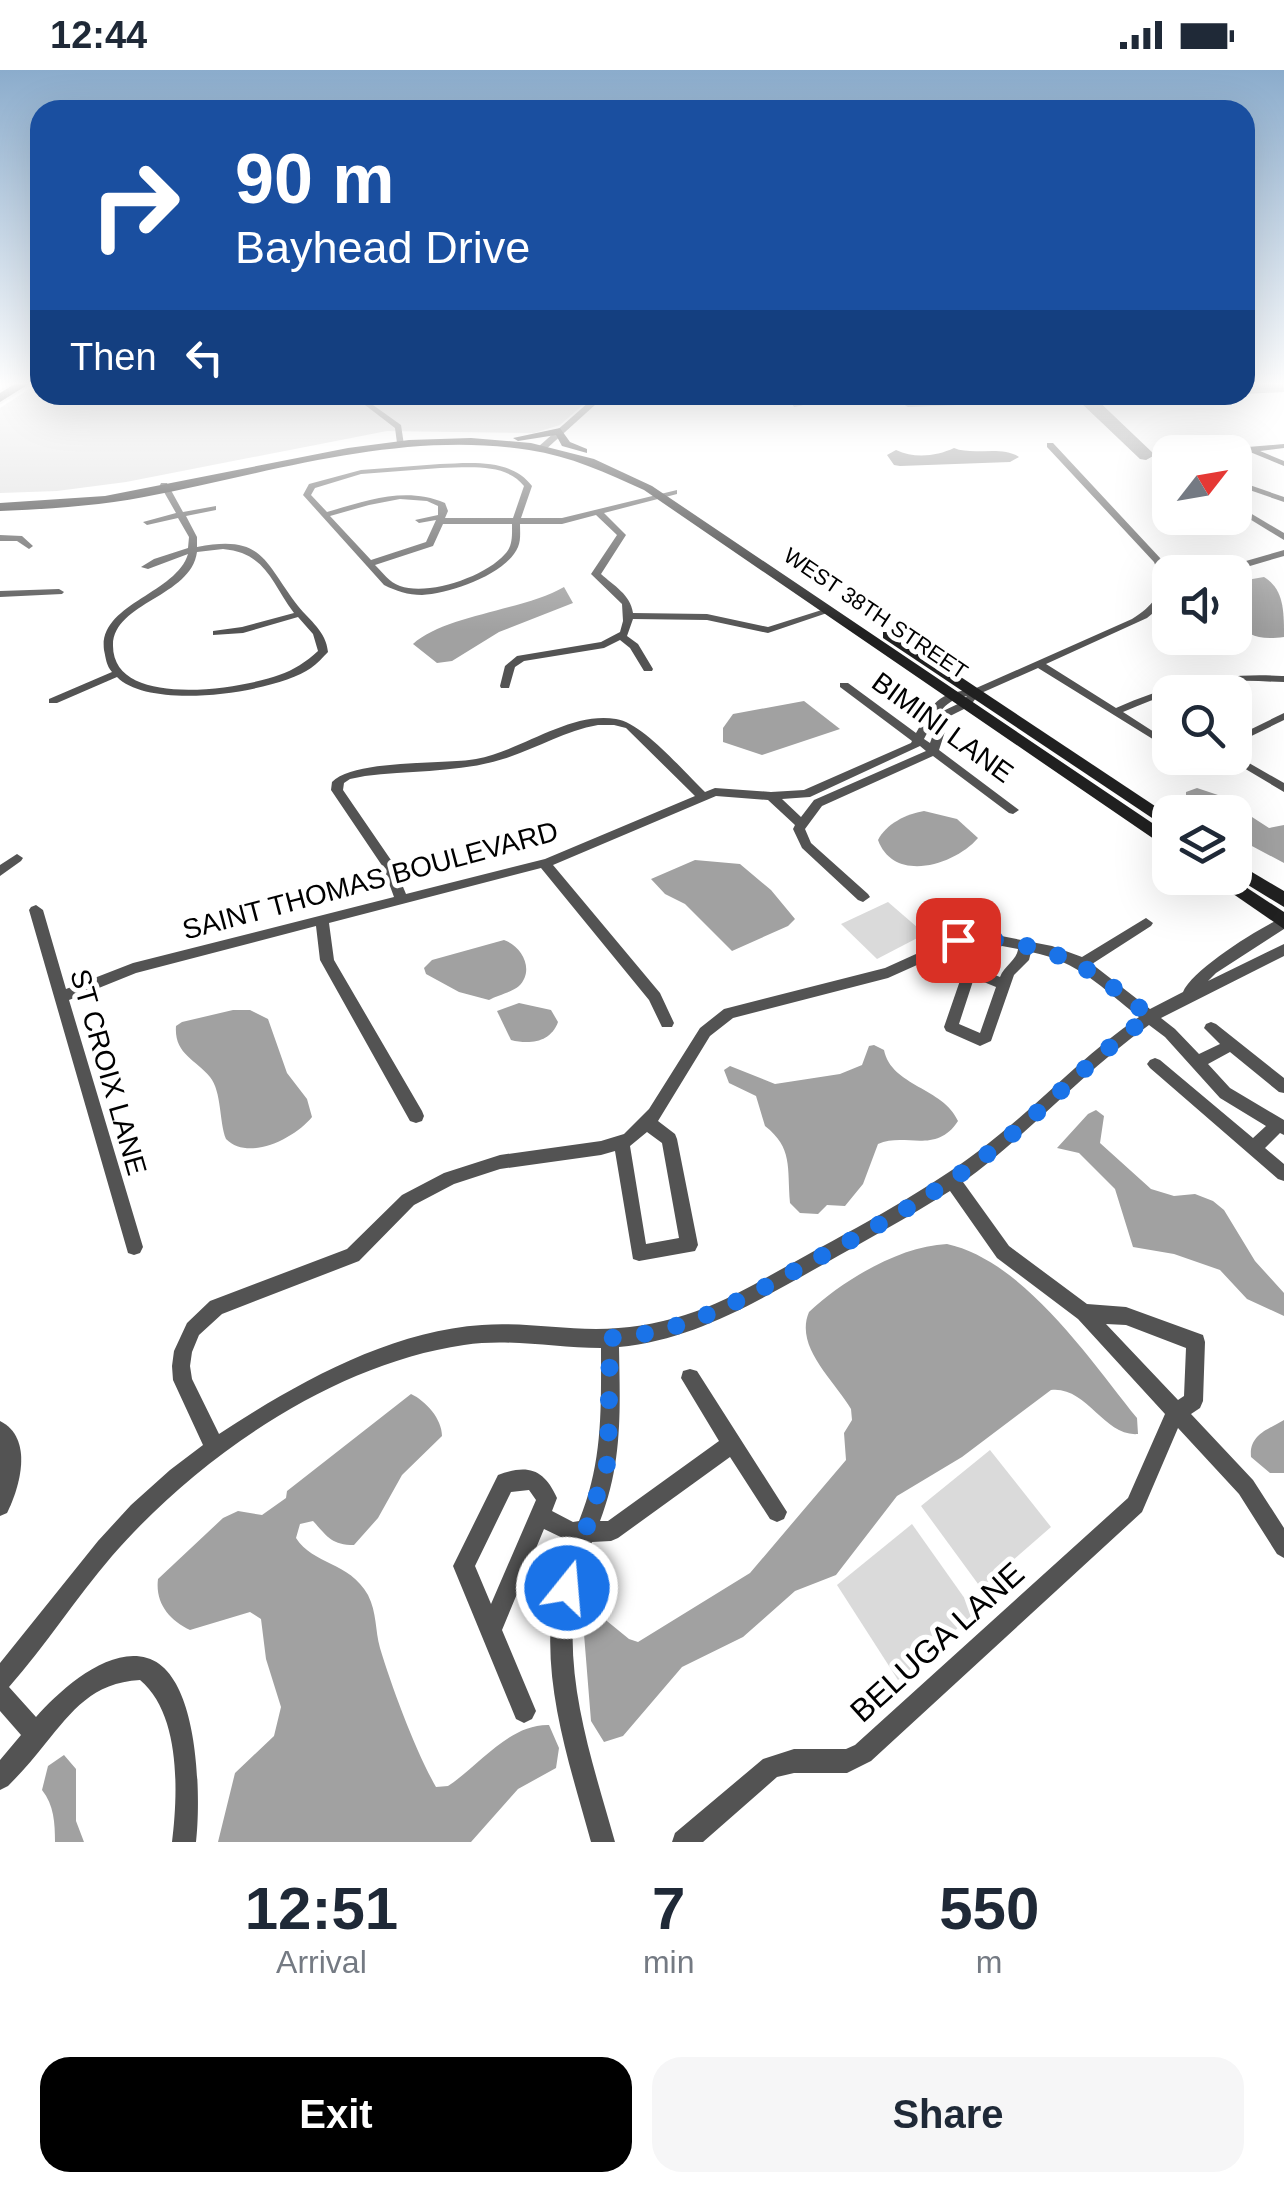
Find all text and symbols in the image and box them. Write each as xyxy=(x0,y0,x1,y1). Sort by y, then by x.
text: 12:44 xyxy=(50,14,147,56)
icon: right xyxy=(70,140,200,270)
text: 90 m xyxy=(235,140,395,218)
text: Bayhead Drive xyxy=(235,222,530,273)
icon: left xyxy=(177,330,232,385)
text: Then xyxy=(70,336,157,378)
north arrow xyxy=(1152,435,1252,535)
map controls xyxy=(1152,435,1252,895)
street label: WEST 38TH STREET xyxy=(779,543,972,684)
button: sound xyxy=(1152,555,1252,655)
street label: BIMINI LANE xyxy=(866,666,1019,789)
button: search xyxy=(1152,675,1252,775)
button: layers xyxy=(1152,795,1252,895)
street label: SAINT THOMAS BOULEVARD xyxy=(179,815,561,946)
pin xyxy=(916,898,1001,983)
icon: arrive xyxy=(931,913,986,968)
street label: ST CROIX LANE xyxy=(64,966,153,1179)
position arrow xyxy=(515,1536,619,1640)
street label: BELUGA LANE xyxy=(843,1555,1031,1729)
text: 12:51 xyxy=(245,1875,398,1942)
text: 7 xyxy=(652,1875,685,1942)
text: 550 xyxy=(939,1875,1039,1942)
text: Arrival xyxy=(276,1944,367,1980)
text: min xyxy=(643,1944,694,1980)
text: m xyxy=(976,1944,1003,1980)
button: Exit xyxy=(40,2057,632,2172)
button: Share xyxy=(652,2057,1244,2172)

